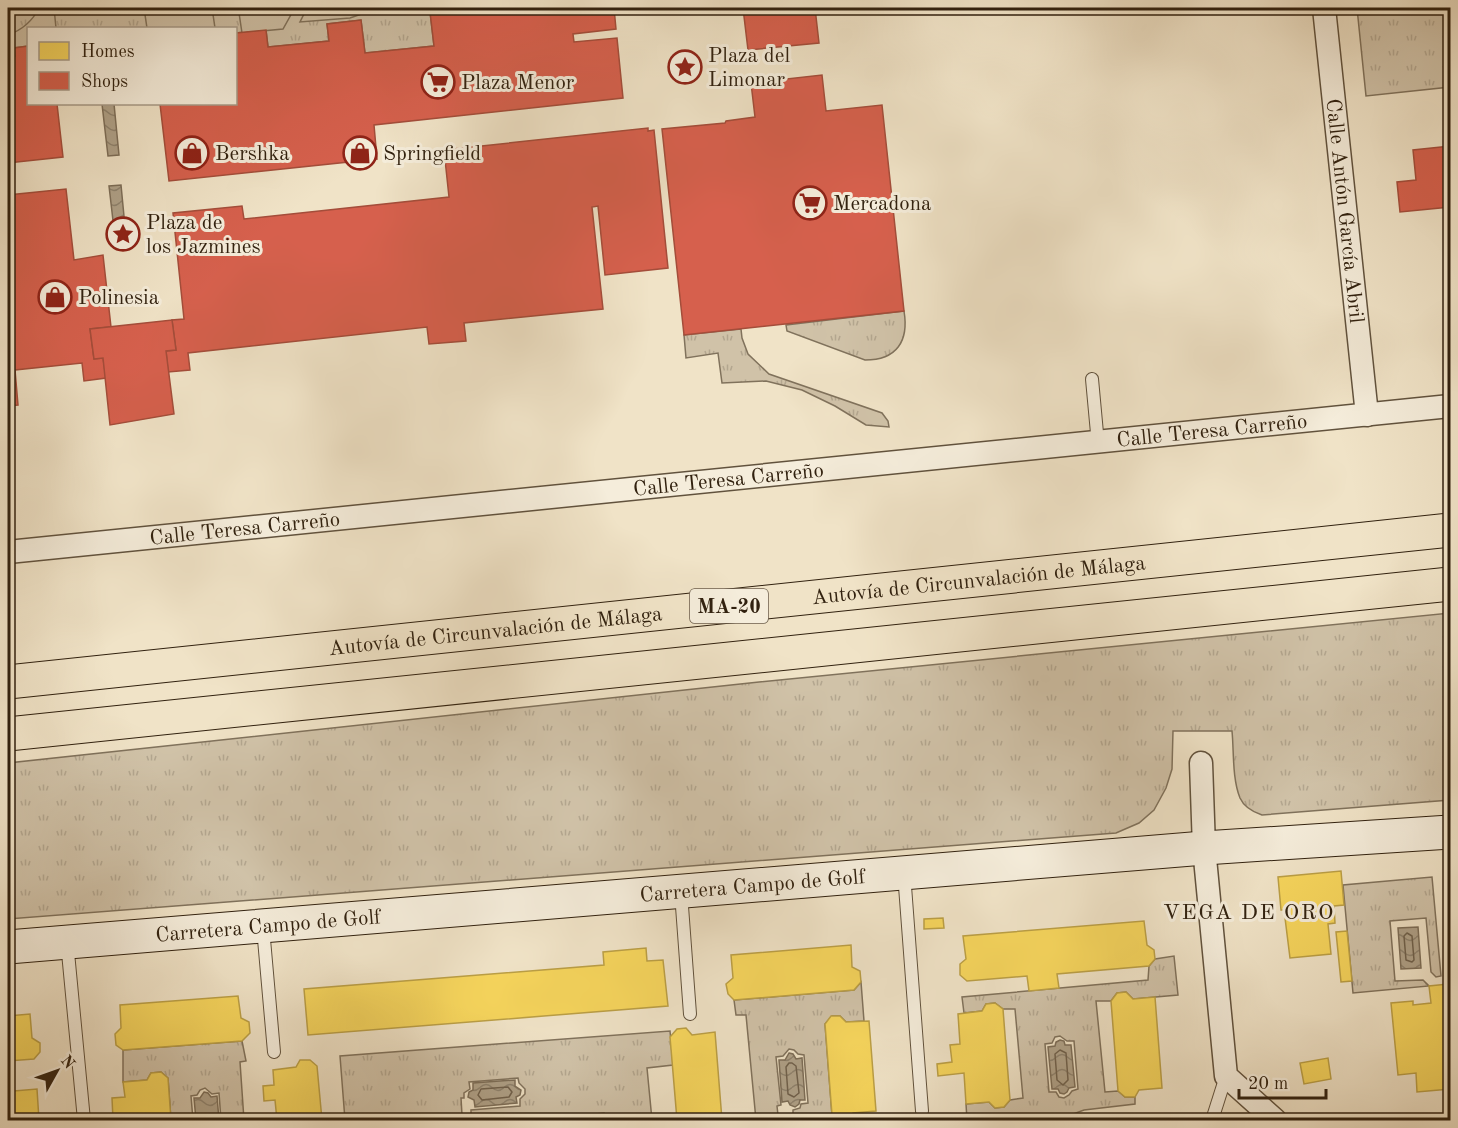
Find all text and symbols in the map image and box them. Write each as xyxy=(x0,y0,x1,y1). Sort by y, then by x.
legend xyxy=(27,27,237,105)
text: Homes xyxy=(81,43,135,61)
place label: Plaza del Limonar xyxy=(708,46,790,91)
place icon: Plaza del Limonar xyxy=(667,49,703,85)
supermarket icon: Plaza Menor xyxy=(420,64,456,100)
text: Shops xyxy=(81,73,128,91)
place label: Plaza Menor xyxy=(461,73,575,94)
street label: Calle Antón García Abril xyxy=(1322,98,1366,325)
shop icon: Bershka xyxy=(174,135,210,171)
shop icon: Springfield xyxy=(342,135,378,171)
place label: Bershka xyxy=(215,144,290,165)
place label: Springfield xyxy=(383,144,481,165)
supermarket icon: Mercadona xyxy=(792,185,828,221)
place label: Mercadona xyxy=(833,194,932,215)
place label: Plaza de los Jazmines xyxy=(146,213,261,258)
place icon: Plaza de los Jazmines xyxy=(105,216,141,252)
shop icon: Polinesia xyxy=(37,279,73,315)
place label: Polinesia xyxy=(78,288,159,309)
street label: Calle Teresa Carreño xyxy=(1116,412,1308,452)
street label: Calle Teresa Carreño xyxy=(632,460,825,501)
street label: Calle Teresa Carreño xyxy=(149,509,341,550)
street label: Autovía de Circunvalación de Málaga xyxy=(811,553,1147,609)
road number: MA-20 xyxy=(690,589,768,623)
street label: Autovía de Circunvalación de Málaga xyxy=(328,604,663,660)
street label: Carretera Campo de Golf xyxy=(639,867,867,907)
district label: VEGA DE ORO xyxy=(1163,902,1335,924)
street label: Carretera Campo de Golf xyxy=(155,907,383,947)
north arrow xyxy=(27,1041,87,1101)
text: N xyxy=(57,1053,78,1073)
scale bar xyxy=(1239,1062,1326,1100)
text: 20 m xyxy=(1248,1075,1288,1093)

